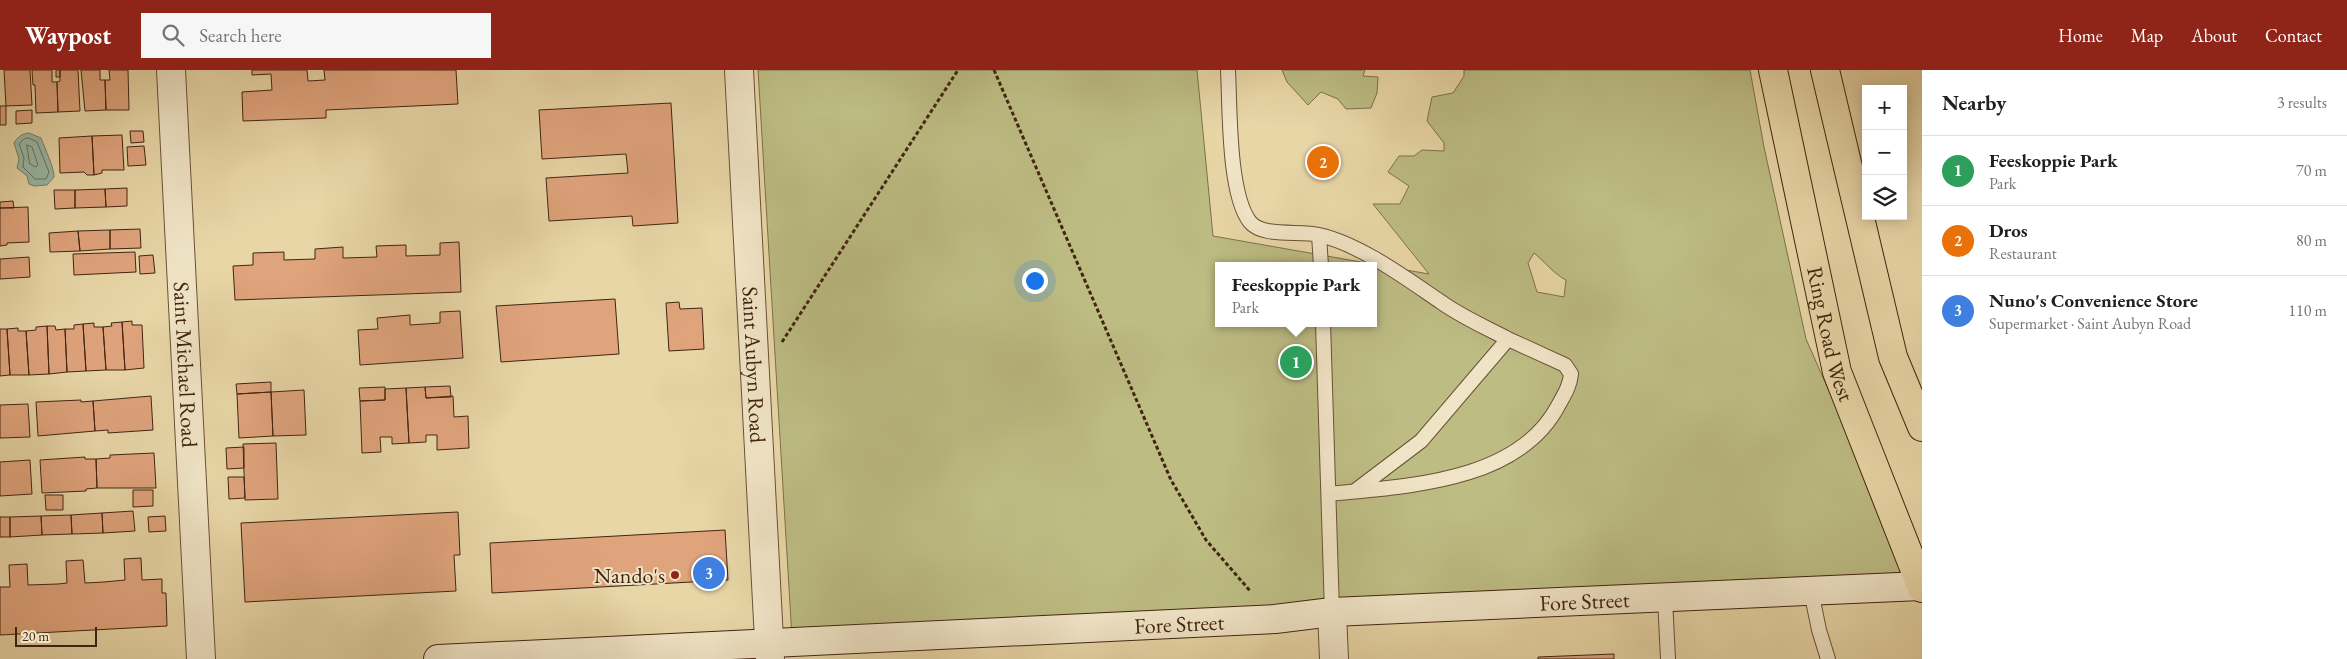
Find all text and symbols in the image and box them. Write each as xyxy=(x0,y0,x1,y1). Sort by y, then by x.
search box xyxy=(141,13,491,58)
text: Waypost xyxy=(25,20,111,51)
icon: search xyxy=(159,21,187,49)
text: Search here xyxy=(199,23,282,48)
text: Home xyxy=(2058,24,2103,47)
text: Map xyxy=(2131,24,2163,47)
text: About xyxy=(2191,24,2237,47)
text: Contact xyxy=(2265,24,2322,47)
map controls xyxy=(1862,85,1907,220)
button: + xyxy=(1862,85,1907,130)
text: Nearby xyxy=(1942,89,2006,116)
text: 3 results xyxy=(2277,92,2327,113)
button: − xyxy=(1862,130,1907,175)
pin: 2 xyxy=(1307,143,1339,181)
text: Feeskoppie Park xyxy=(1989,148,2118,173)
text: 1 xyxy=(1954,160,1962,181)
text: 70 m xyxy=(2296,160,2327,181)
text: Park xyxy=(1989,173,2016,194)
button: layers xyxy=(1862,175,1907,220)
text: Dros xyxy=(1989,218,2028,243)
text: 2 xyxy=(1954,230,1962,251)
text: 80 m xyxy=(2296,230,2327,251)
text: Restaurant xyxy=(1989,243,2057,264)
popup xyxy=(1215,262,1377,327)
street label: Ring Road West xyxy=(1800,264,1861,406)
your location xyxy=(1022,268,1048,294)
text: Feeskoppie Park xyxy=(1232,272,1360,297)
street label: Saint Michael Road xyxy=(167,281,204,449)
street label: Saint Aubyn Road xyxy=(735,286,773,444)
text: Nuno's Convenience Store xyxy=(1989,288,2198,313)
text: Park xyxy=(1232,297,1259,318)
text: 3 xyxy=(1954,300,1962,321)
text: 110 m xyxy=(2288,300,2327,321)
text: Supermarket · Saint Aubyn Road xyxy=(1989,313,2191,334)
pin: 1 xyxy=(1280,343,1312,381)
pin: 3 xyxy=(693,554,725,592)
place label: Nando's xyxy=(594,561,665,590)
marker: Nando's xyxy=(669,569,681,581)
street label: Fore Street xyxy=(1539,585,1630,618)
street label: Fore Street xyxy=(1133,607,1225,641)
scale bar xyxy=(15,624,98,647)
text: 20 m xyxy=(22,627,49,645)

